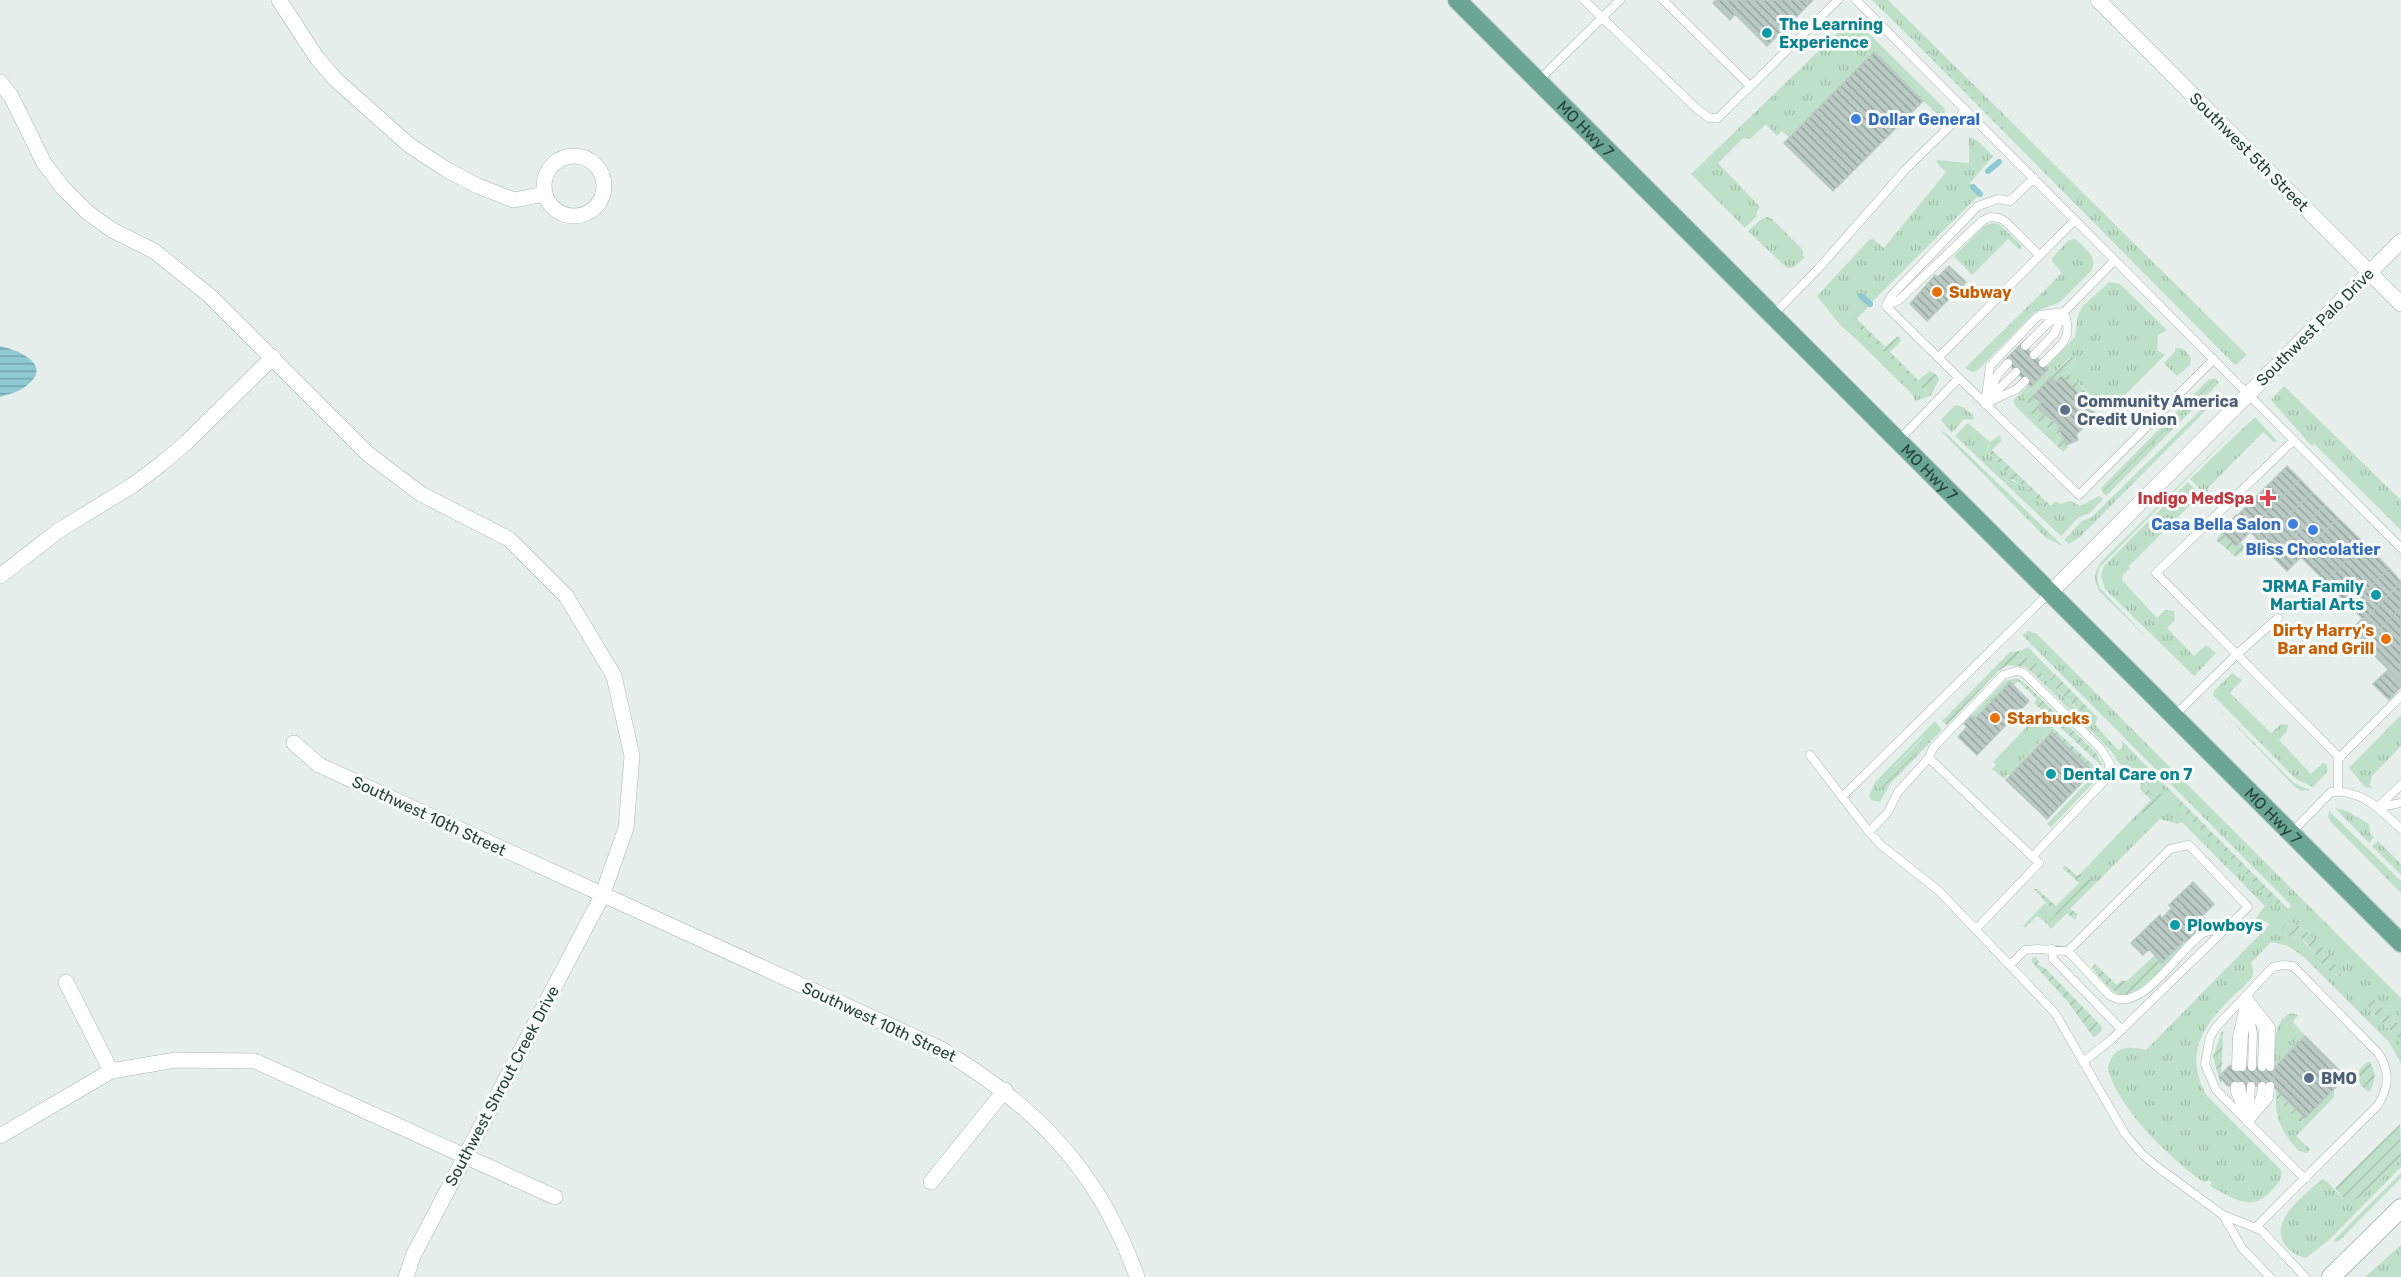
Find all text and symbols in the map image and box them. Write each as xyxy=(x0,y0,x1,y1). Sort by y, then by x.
place label: The Learning Experience xyxy=(1779,15,1883,52)
marker: The Learning Experience xyxy=(1760,26,1774,40)
street label: Southwest 5th Street xyxy=(2186,89,2312,215)
street label: MO Hwy 7 xyxy=(1553,96,1618,161)
place label: Dollar General xyxy=(1868,110,1980,129)
marker: Dollar General xyxy=(1849,112,1863,126)
street label: Southwest Palo Drive xyxy=(2252,264,2378,390)
place label: Subway xyxy=(1949,283,2012,302)
marker: Subway xyxy=(1930,285,1944,299)
place label: Community America Credit Union xyxy=(2077,392,2238,429)
marker: Community America Credit Union xyxy=(2058,403,2072,417)
street label: MO Hwy 7 xyxy=(1897,440,1962,504)
place label: Indigo MedSpa xyxy=(2138,489,2254,508)
marker: Indigo MedSpa xyxy=(2259,489,2277,507)
place label: Casa Bella Salon xyxy=(2151,515,2281,534)
marker: Casa Bella Salon xyxy=(2286,517,2300,531)
marker: Bliss Chocolatier xyxy=(2306,523,2320,537)
place label: Bliss Chocolatier xyxy=(2246,540,2381,559)
place label: JRMA Family Martial Arts xyxy=(2262,577,2364,614)
marker: JRMA Family Martial Arts xyxy=(2369,588,2383,602)
place label: Dirty Harry's Bar and Grill xyxy=(2273,621,2374,658)
marker: Dirty Harry's Bar and Grill xyxy=(2379,632,2393,646)
place label: Starbucks xyxy=(2007,709,2090,728)
marker: Starbucks xyxy=(1988,711,2002,725)
place label: Dental Care on 7 xyxy=(2063,765,2192,784)
marker: Dental Care on 7 xyxy=(2044,767,2058,781)
street label: Southwest 10th Street xyxy=(349,772,509,860)
street label: MO Hwy 7 xyxy=(2241,783,2306,848)
place label: Plowboys xyxy=(2187,916,2263,935)
marker: Plowboys xyxy=(2168,918,2182,932)
street label: Southwest 10th Street xyxy=(799,978,959,1066)
street label: Southwest Shrout Creek Drive xyxy=(441,983,563,1189)
place label: BMO xyxy=(2321,1069,2357,1088)
marker: BMO xyxy=(2302,1071,2316,1085)

